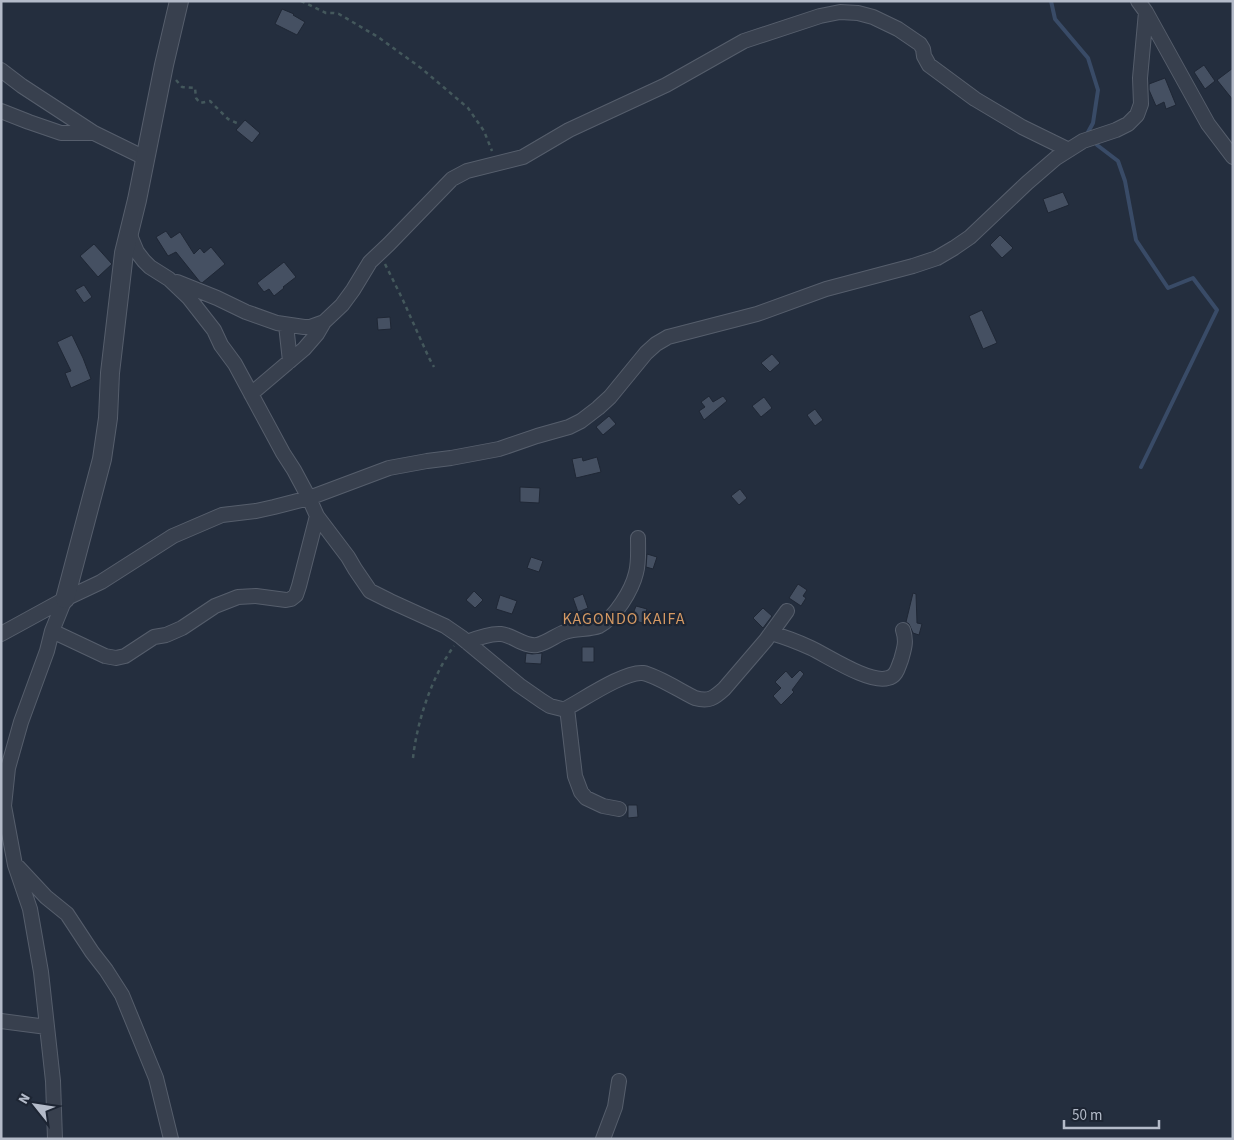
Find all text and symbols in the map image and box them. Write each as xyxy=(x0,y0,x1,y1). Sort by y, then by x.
district label: KAGONDO KAIFA xyxy=(562,608,686,630)
north arrow xyxy=(10,1080,60,1130)
text: N xyxy=(14,1090,36,1108)
scale bar xyxy=(1064,1098,1159,1130)
text: 50 m xyxy=(1072,1105,1102,1126)

